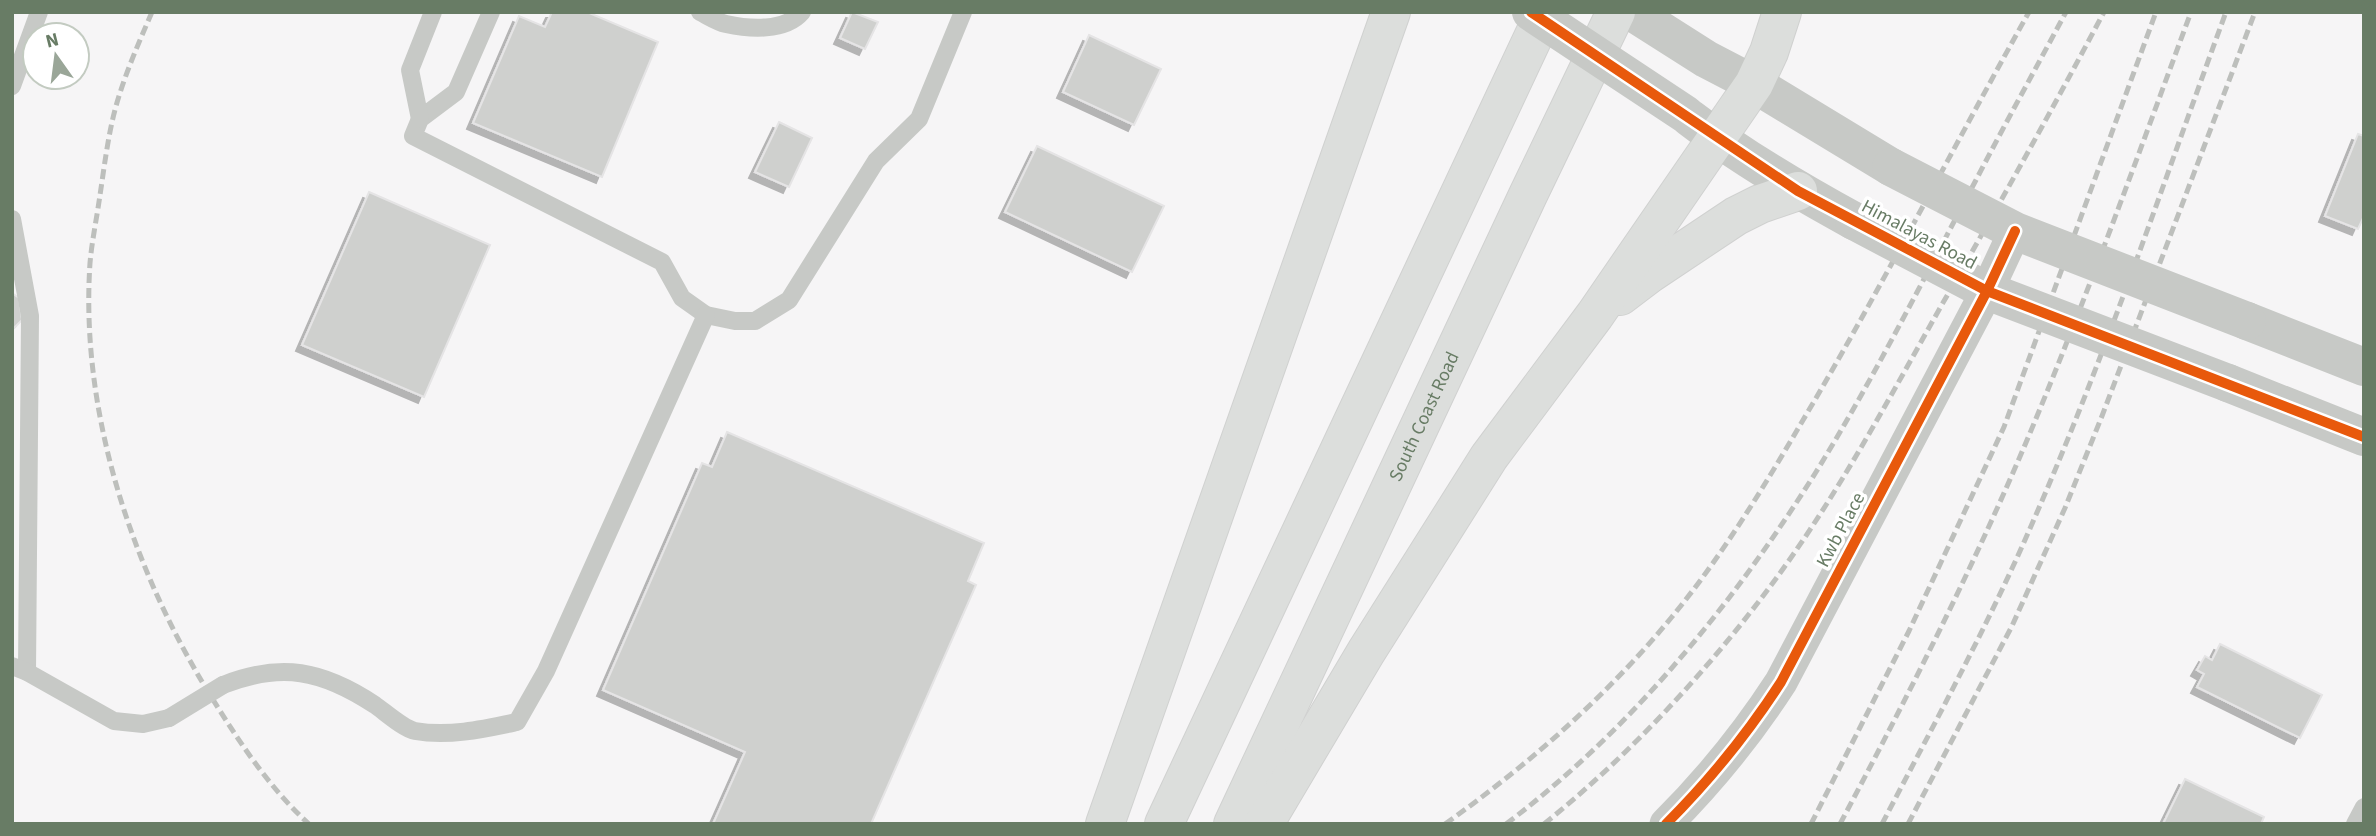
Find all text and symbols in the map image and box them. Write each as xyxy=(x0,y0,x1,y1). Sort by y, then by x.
north arrow xyxy=(21,21,91,91)
text: N xyxy=(43,26,62,56)
street label: Himalayas Road xyxy=(1856,193,1982,277)
street label: South Coast Road xyxy=(1382,347,1466,486)
street label: Kwb Place xyxy=(1810,488,1872,572)

